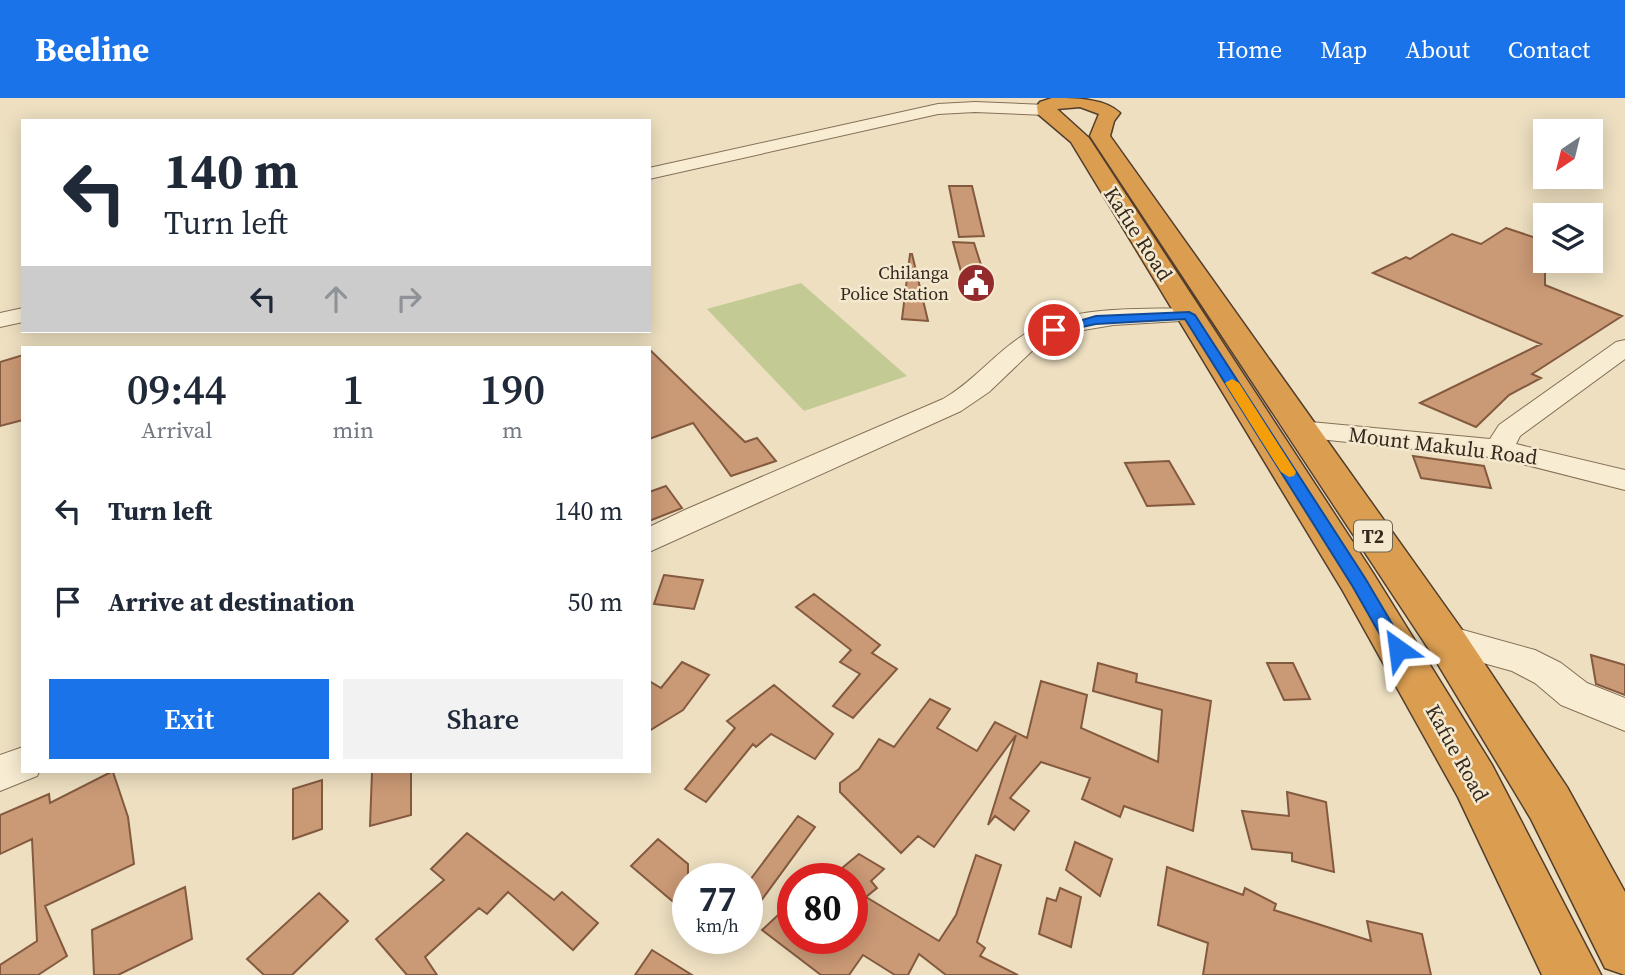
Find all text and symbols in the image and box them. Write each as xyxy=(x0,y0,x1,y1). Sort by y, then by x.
text: Beeline xyxy=(35,27,149,72)
text: Home xyxy=(1217,33,1282,66)
text: Map xyxy=(1320,33,1367,66)
text: About xyxy=(1405,33,1470,66)
text: Contact xyxy=(1508,33,1590,66)
north arrow xyxy=(1533,119,1603,189)
map controls xyxy=(1533,119,1603,273)
text: 140 m xyxy=(164,137,299,204)
icon: left xyxy=(49,147,140,238)
street label: Kafue Road xyxy=(1097,181,1180,287)
text: Turn left xyxy=(164,201,288,245)
button: layers xyxy=(1533,203,1603,273)
place label: Chilanga Police Station xyxy=(840,260,950,306)
public building icon: Chilanga Police Station xyxy=(955,262,997,304)
icon: left xyxy=(244,280,282,318)
icon: ahead xyxy=(317,280,355,318)
icon: right xyxy=(390,280,428,318)
pin xyxy=(1024,300,1084,360)
icon: arrive xyxy=(1035,311,1073,349)
text: 09:44 xyxy=(127,360,227,418)
text: 1 xyxy=(342,360,364,418)
text: 190 xyxy=(480,360,545,418)
text: Arrival xyxy=(141,414,212,446)
text: min xyxy=(332,414,374,446)
text: m xyxy=(502,414,523,446)
street label: Mount Makulu Road xyxy=(1347,420,1539,471)
icon: left xyxy=(49,492,87,530)
text: Turn left xyxy=(108,493,212,529)
text: 140 m xyxy=(555,493,623,529)
road number: T2 xyxy=(1354,520,1392,551)
icon: arrive xyxy=(49,583,87,621)
text: Arrive at destination xyxy=(108,584,355,620)
text: 50 m xyxy=(568,584,623,620)
position arrow xyxy=(1361,612,1435,686)
button: Exit xyxy=(49,679,329,759)
button: Share xyxy=(343,679,623,759)
street label: Kafue Road xyxy=(1419,699,1496,807)
speed limit sign: 80 xyxy=(777,863,868,954)
text: 77 xyxy=(699,875,736,923)
text: km/h xyxy=(696,913,739,938)

